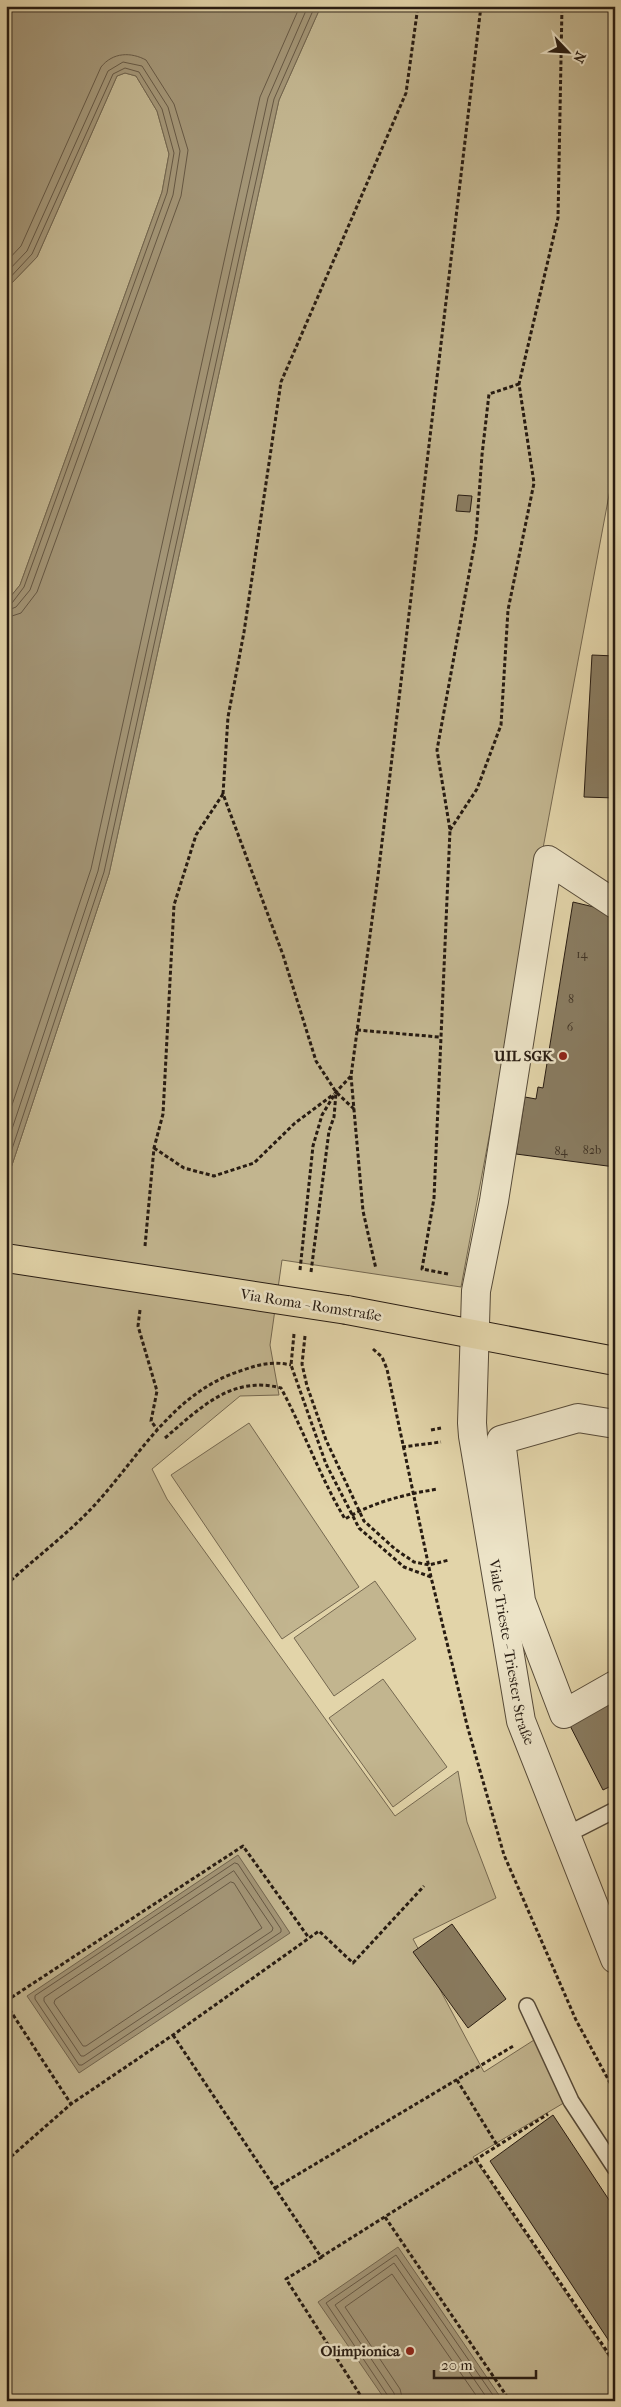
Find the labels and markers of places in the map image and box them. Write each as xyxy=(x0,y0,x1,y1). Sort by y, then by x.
place label: UIL SGK xyxy=(493,1047,554,1065)
marker: UIL SGK xyxy=(557,1050,569,1062)
place label: Olimpionica xyxy=(321,2342,401,2360)
marker: Olimpionica xyxy=(404,2345,416,2357)

